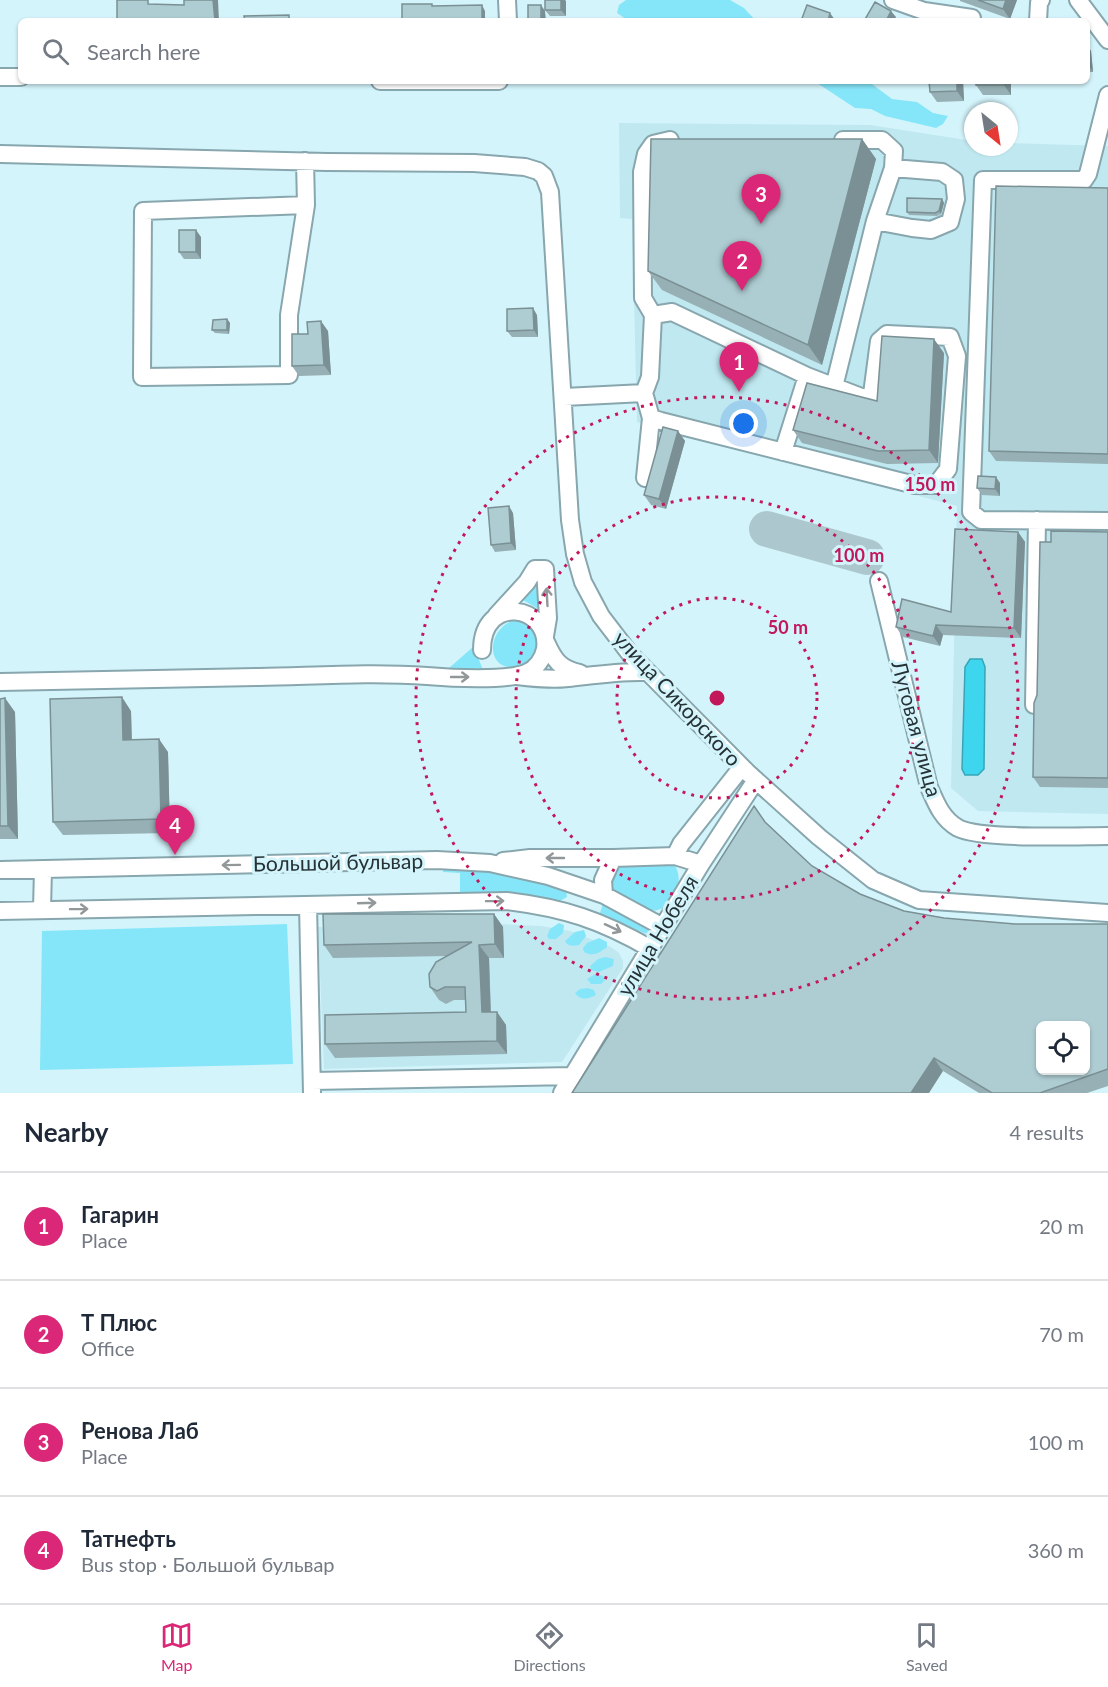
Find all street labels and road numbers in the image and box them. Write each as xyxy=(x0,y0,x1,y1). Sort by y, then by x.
street label: улица Сикорского xyxy=(609,625,747,771)
street label: Луговая улица xyxy=(887,657,948,799)
street label: Большой бульвар xyxy=(253,848,423,875)
street label: улица Нобеля xyxy=(611,870,703,1000)

